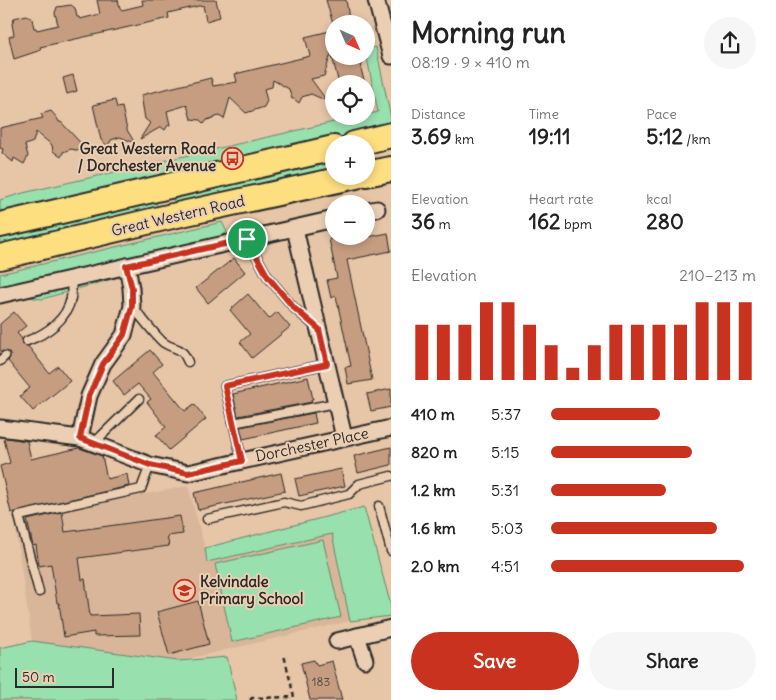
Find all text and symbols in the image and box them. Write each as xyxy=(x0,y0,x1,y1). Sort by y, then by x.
north arrow xyxy=(325,15,375,65)
map controls xyxy=(325,15,375,245)
text: Morning run xyxy=(411,15,566,51)
button: share xyxy=(704,17,756,69)
text: 08:19 · 9 × 410 m xyxy=(411,52,530,72)
button: locate xyxy=(325,75,375,125)
text: Distance xyxy=(411,105,466,123)
text: Time xyxy=(529,105,559,123)
text: Pace xyxy=(646,105,677,123)
text: 3.69 xyxy=(411,123,451,150)
text: 19:11 xyxy=(529,123,571,150)
text: 5:12 xyxy=(646,123,683,150)
text: km xyxy=(451,130,474,148)
text: /km xyxy=(683,130,711,148)
button: + xyxy=(325,135,375,185)
place label: Great Western Road / Dorchester Avenue xyxy=(78,139,216,175)
bus stop icon: Great Western Road / Dorchester Avenue xyxy=(220,146,244,170)
text: Elevation xyxy=(411,190,468,208)
text: Heart rate xyxy=(529,190,594,208)
text: kcal xyxy=(646,190,672,208)
street label: Great Western Road xyxy=(109,191,247,240)
button: − xyxy=(325,195,375,245)
text: 36 xyxy=(411,208,435,235)
text: 162 xyxy=(529,208,561,235)
text: 280 xyxy=(646,208,684,235)
text: m xyxy=(435,215,451,233)
text: bpm xyxy=(561,215,592,233)
pin xyxy=(226,218,268,260)
icon: arrive xyxy=(233,225,261,253)
text: Elevation xyxy=(411,265,477,285)
text: 210–213 m xyxy=(679,265,756,285)
text: 410 m xyxy=(411,404,455,424)
text: 5:37 xyxy=(491,404,521,424)
street label: Dorchester Place xyxy=(254,423,370,466)
text: 820 m xyxy=(411,442,457,462)
text: 5:15 xyxy=(491,442,519,462)
text: 1.2 km xyxy=(411,480,455,500)
text: 5:31 xyxy=(491,480,519,500)
text: 1.6 km xyxy=(411,518,456,538)
text: 5:03 xyxy=(491,518,523,538)
text: 2.0 km xyxy=(411,556,460,576)
text: 4:51 xyxy=(491,556,519,576)
place label: Kelvindale Primary School xyxy=(200,572,303,609)
school or university icon: Kelvindale Primary School xyxy=(172,579,196,603)
button: Save xyxy=(411,632,579,690)
button: Share xyxy=(589,632,756,690)
scale bar xyxy=(15,665,114,688)
text: 50 m xyxy=(22,668,55,686)
house number: 183 xyxy=(312,674,330,689)

